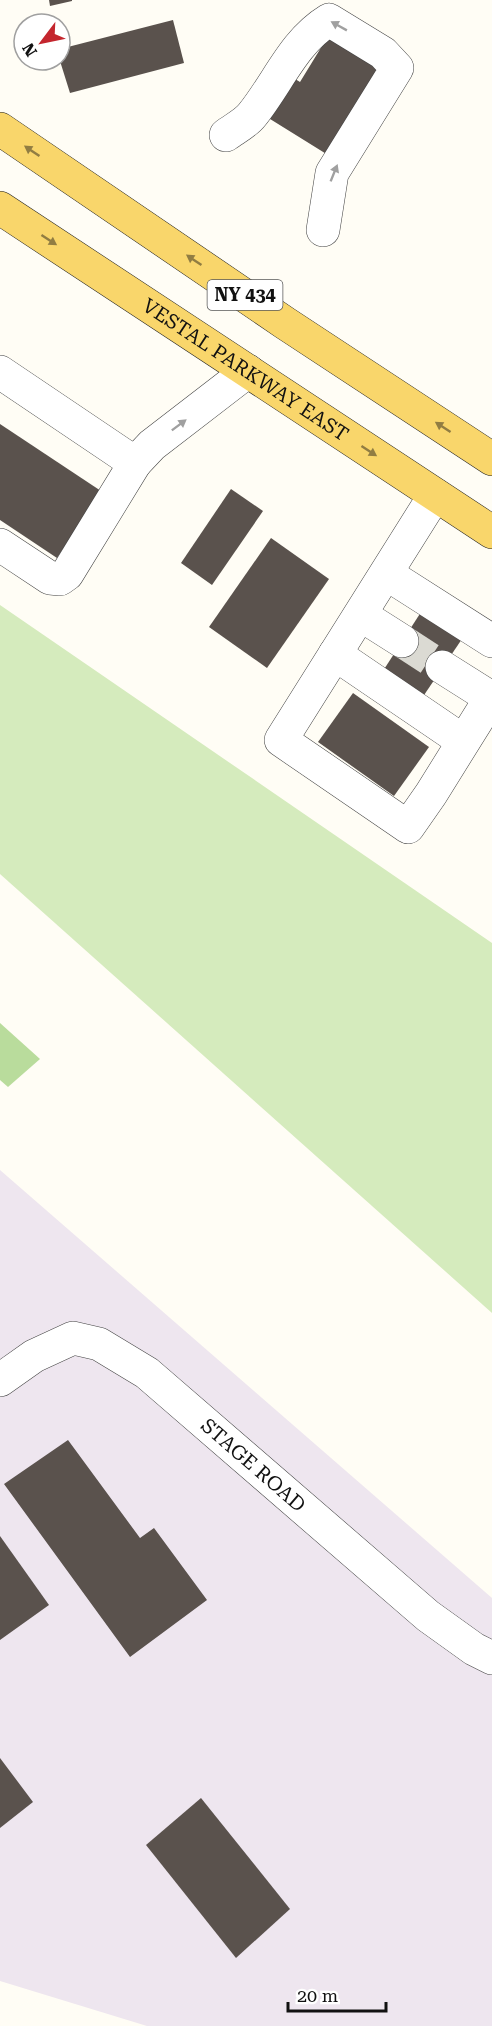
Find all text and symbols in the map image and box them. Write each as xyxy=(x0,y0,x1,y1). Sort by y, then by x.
north arrow xyxy=(12,12,72,72)
one-way arrow xyxy=(331,21,348,31)
text: N xyxy=(18,39,41,60)
one-way arrow xyxy=(24,146,40,157)
one-way arrow xyxy=(329,163,339,181)
one-way arrow xyxy=(41,234,57,245)
one-way arrow xyxy=(186,254,202,266)
road number: NY 434 xyxy=(208,280,282,310)
street label: VESTAL PARKWAY EAST xyxy=(138,293,353,446)
one-way arrow xyxy=(170,419,186,431)
one-way arrow xyxy=(435,421,451,432)
one-way arrow xyxy=(361,446,378,457)
street label: STAGE ROAD xyxy=(196,1413,311,1517)
scale bar xyxy=(288,1975,386,2013)
text: 20 m xyxy=(297,1985,338,2006)

